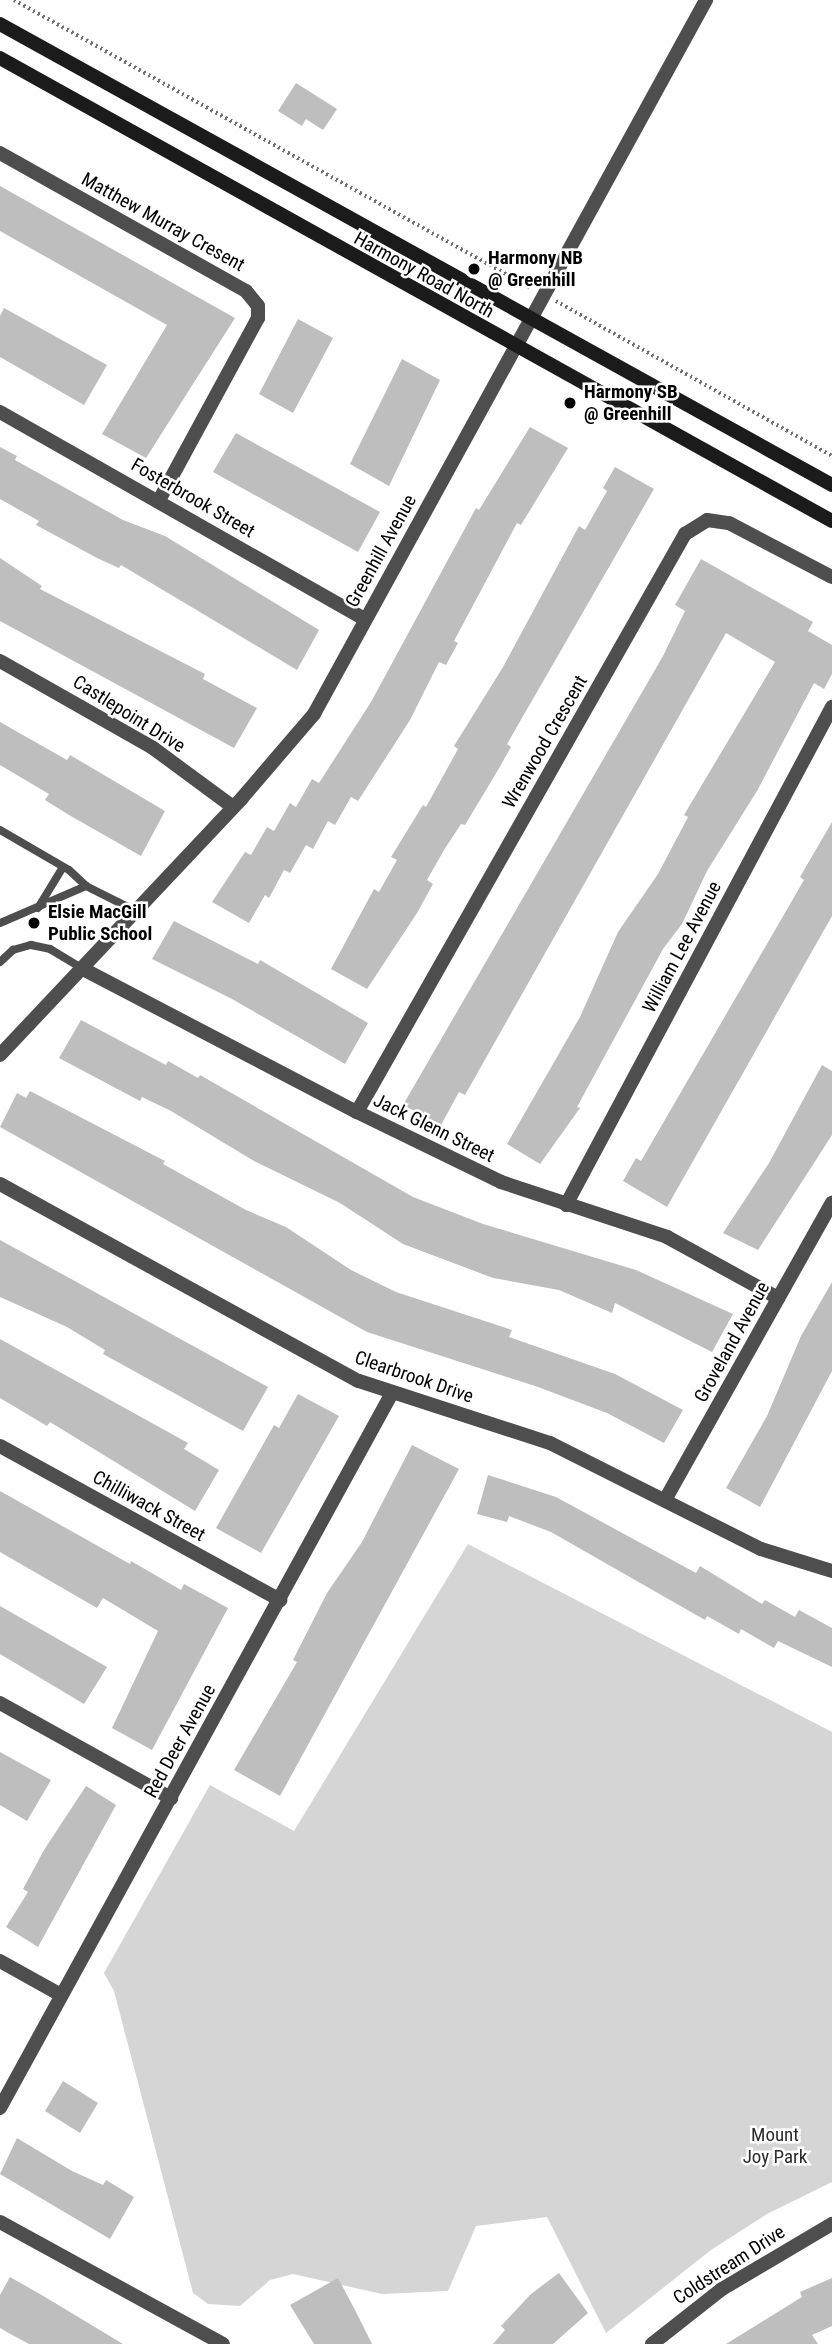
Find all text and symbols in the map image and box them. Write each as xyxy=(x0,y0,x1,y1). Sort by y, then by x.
street label: Matthew Murray Cresent xyxy=(77,168,249,276)
street label: Harmony Road North xyxy=(350,227,498,323)
place label: Harmony NB @ Greenhill xyxy=(488,247,583,291)
marker: Harmony NB @ Greenhill xyxy=(466,261,482,277)
place label: Harmony SB @ Greenhill xyxy=(584,381,678,425)
marker: Harmony SB @ Greenhill xyxy=(562,395,578,411)
street label: Fosterbrook Street xyxy=(127,453,259,543)
street label: Greenhill Avenue xyxy=(341,491,421,611)
street label: Castlepoint Drive xyxy=(69,670,189,758)
street label: Wrenwood Crescent xyxy=(498,671,592,813)
street label: William Lee Avenue xyxy=(638,877,726,1017)
place label: Elsie MacGill Public School xyxy=(48,901,152,945)
marker: Elsie MacGill Public School xyxy=(26,915,42,931)
street label: Jack Glenn Street xyxy=(370,1089,498,1167)
street label: Groveland Avenue xyxy=(689,1278,775,1406)
street label: Clearbrook Drive xyxy=(352,1346,476,1408)
street label: Chilliwack Street xyxy=(89,1466,209,1546)
street label: Red Deer Avenue xyxy=(139,1680,221,1802)
park label: Mount Joy Park xyxy=(743,2124,807,2168)
street label: Coldstream Drive xyxy=(669,2220,789,2310)

